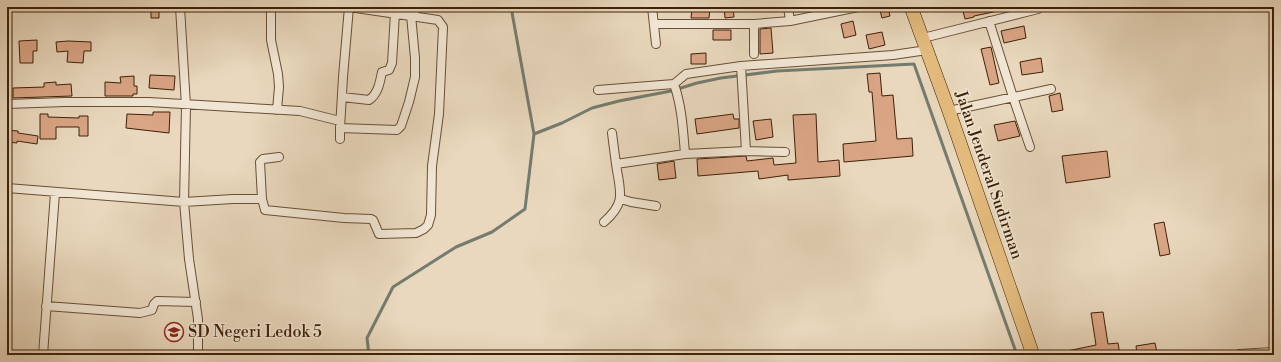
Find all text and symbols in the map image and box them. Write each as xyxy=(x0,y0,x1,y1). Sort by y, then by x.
street label: Jalan Jenderal Sudirman xyxy=(950,87,1027,262)
school or university icon: SD Negeri Ledok 5 xyxy=(163,321,185,343)
place label: SD Negeri Ledok 5 xyxy=(188,322,322,342)

